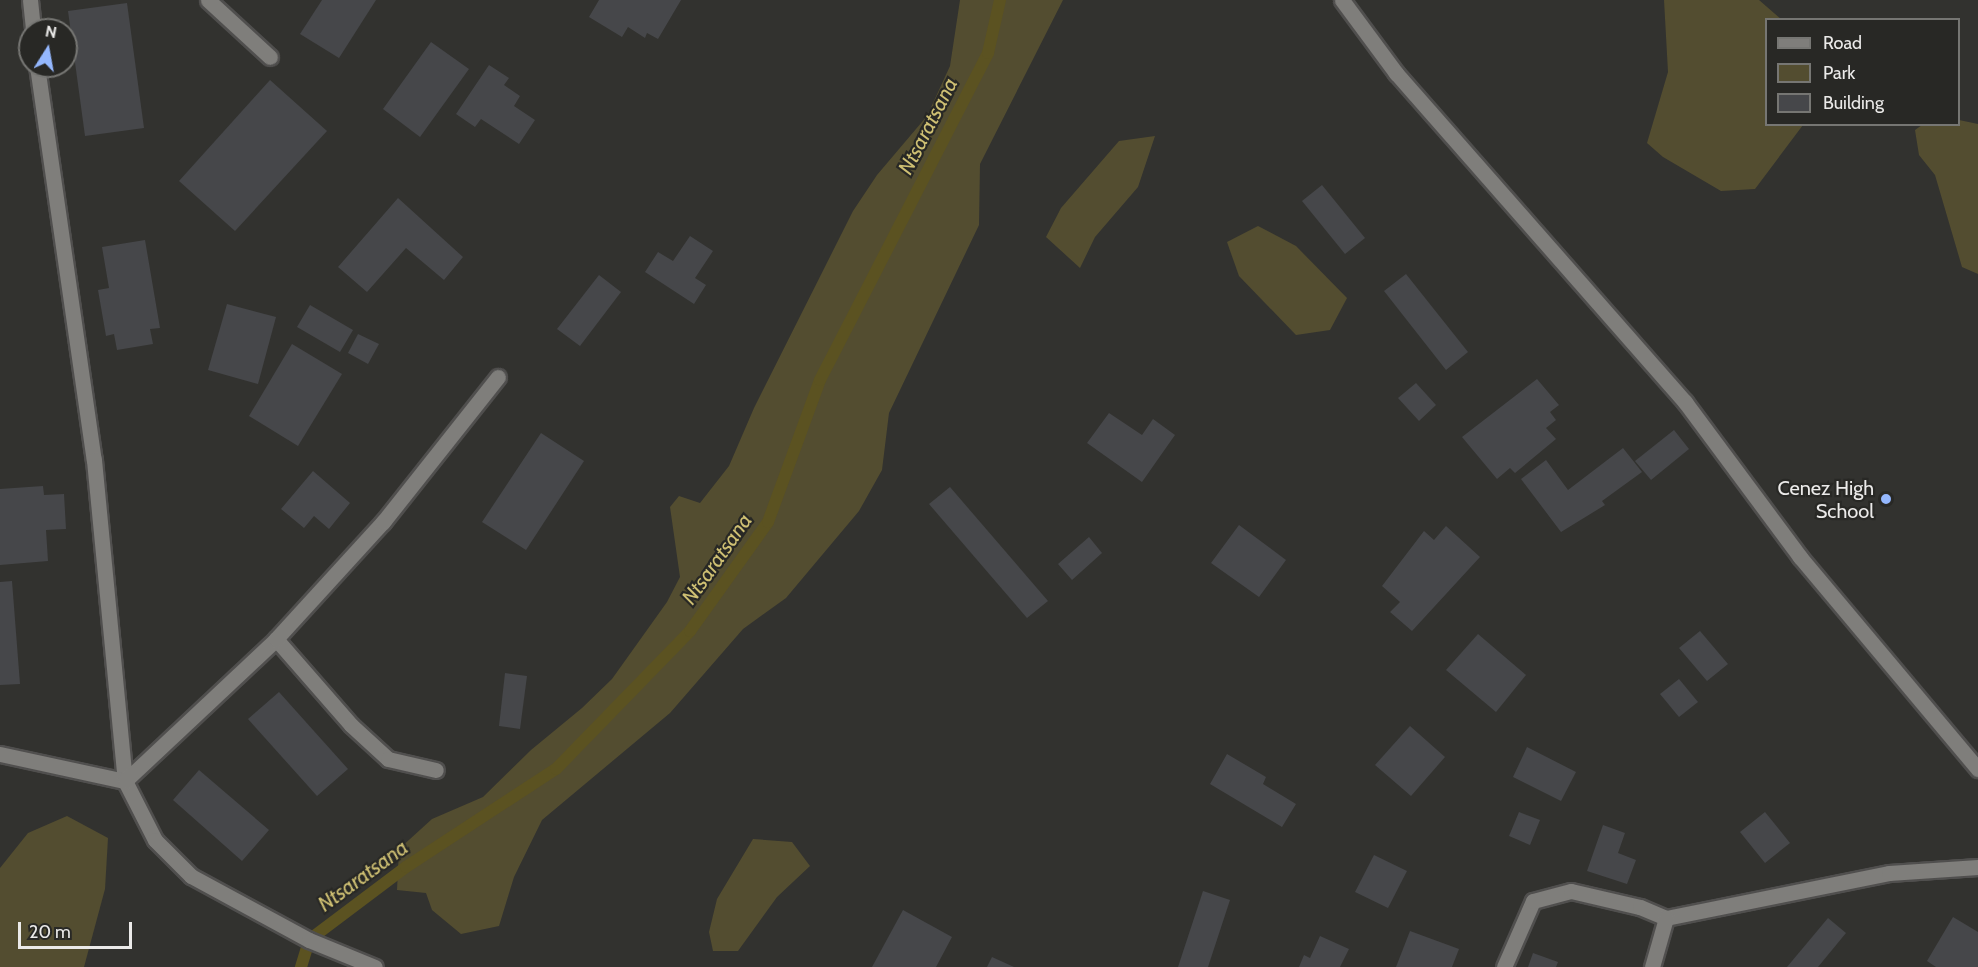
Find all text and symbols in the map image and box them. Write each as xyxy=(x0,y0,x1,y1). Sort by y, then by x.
north arrow xyxy=(18,18,78,78)
legend xyxy=(1765,18,1960,126)
text: N xyxy=(44,21,59,42)
text: Road xyxy=(1823,32,1862,54)
text: Park xyxy=(1823,62,1855,84)
water label: Ntsaratsana xyxy=(893,74,963,178)
text: Building xyxy=(1823,92,1884,114)
place label: Cenez High School xyxy=(1777,476,1874,523)
marker: Cenez High School xyxy=(1879,492,1893,506)
water label: Ntsaratsana xyxy=(677,509,757,609)
water label: Ntsaratsana xyxy=(313,835,413,917)
scale bar xyxy=(21,910,135,948)
text: 20 m xyxy=(29,921,71,943)

